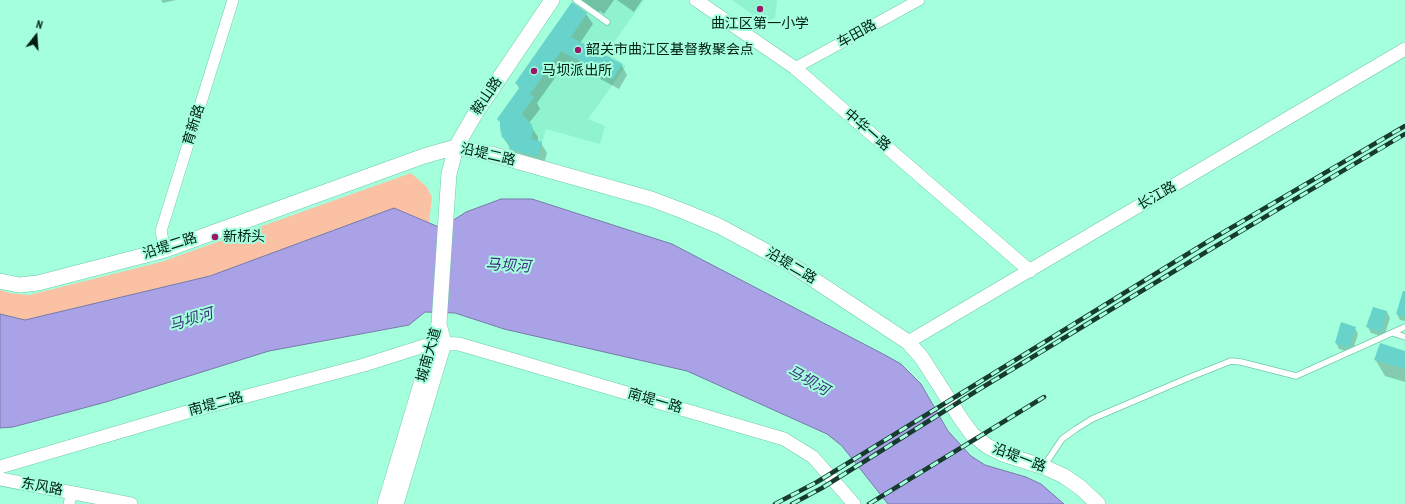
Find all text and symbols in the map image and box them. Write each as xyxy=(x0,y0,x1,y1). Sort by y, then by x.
marker: 曲江区第一小学 xyxy=(755,4,765,14)
north arrow xyxy=(16,16,56,56)
place label: 曲江区第一小学 xyxy=(711,16,809,32)
street label: 车田路 xyxy=(835,16,879,52)
text: N xyxy=(35,17,44,32)
place label: 韶关市曲江区基督教聚会点 xyxy=(586,42,754,58)
marker: 韶关市曲江区基督教聚会点 xyxy=(573,45,583,55)
place label: 马坝派出所 xyxy=(542,63,612,79)
marker: 马坝派出所 xyxy=(529,66,539,76)
street label: 鞍山路 xyxy=(468,74,506,118)
street label: 育新路 xyxy=(180,102,208,148)
street label: 中华一路 xyxy=(840,105,894,155)
street label: 沿堤二路 xyxy=(459,141,517,169)
street label: 长江路 xyxy=(1135,178,1179,214)
street label: 沿堤二路 xyxy=(141,229,199,263)
place label: 新桥头 xyxy=(223,229,265,245)
marker: 新桥头 xyxy=(210,232,220,242)
street label: 沿堤二路 xyxy=(763,244,819,288)
water label: 马坝河 xyxy=(485,256,531,276)
water label: 马坝河 xyxy=(167,305,215,335)
street label: 城南大道 xyxy=(413,326,445,384)
water label: 马坝河 xyxy=(784,362,832,400)
street label: 南堤一路 xyxy=(626,385,684,417)
street label: 南堤二路 xyxy=(187,389,245,419)
street label: 沿堤一路 xyxy=(990,440,1048,476)
street label: 东风路 xyxy=(20,475,64,499)

